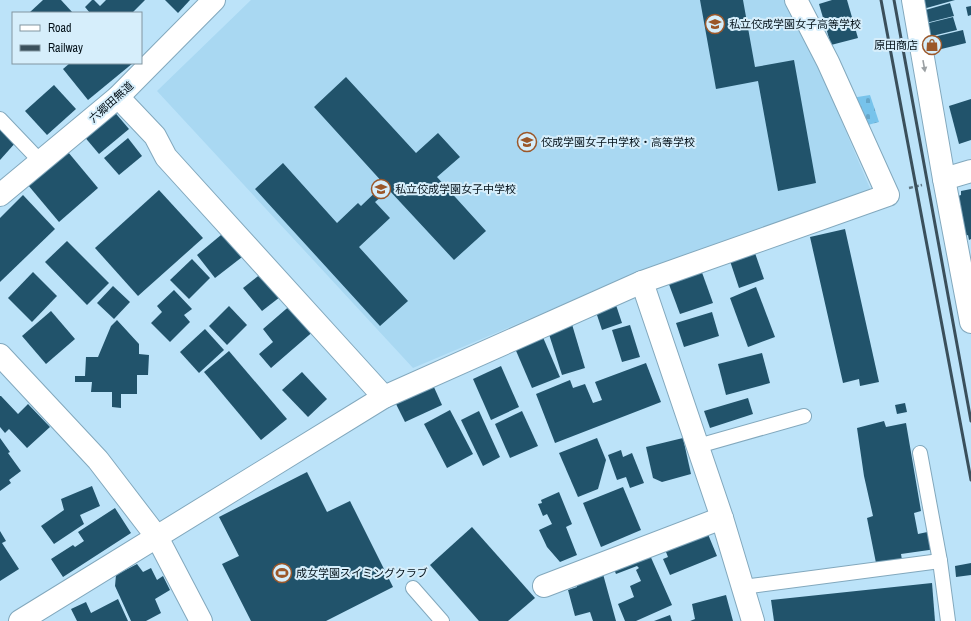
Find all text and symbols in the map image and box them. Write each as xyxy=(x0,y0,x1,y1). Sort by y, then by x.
legend xyxy=(12,12,142,64)
school or university icon: 私立佼成学園女子高等学校 xyxy=(704,13,726,35)
place label: 私立佼成学園女子高等学校 xyxy=(729,17,861,31)
text: Road xyxy=(48,20,72,36)
shop icon: 原田商店 xyxy=(921,34,943,56)
place label: 原田商店 xyxy=(874,38,918,52)
text: Railway xyxy=(48,40,83,56)
one-way arrow xyxy=(921,60,927,72)
street label: 六郷田無道 xyxy=(86,78,136,126)
school or university icon: 佼成学園女子中学校・高等学校 xyxy=(516,131,538,153)
place label: 佼成学園女子中学校・高等学校 xyxy=(541,135,695,149)
school or university icon: 私立佼成学園女子中学校 xyxy=(370,178,392,200)
place label: 私立佼成学園女子中学校 xyxy=(395,182,516,196)
sports icon: 成女学園スイミングクラブ xyxy=(271,562,293,584)
place label: 成女学園スイミングクラブ xyxy=(296,566,428,580)

